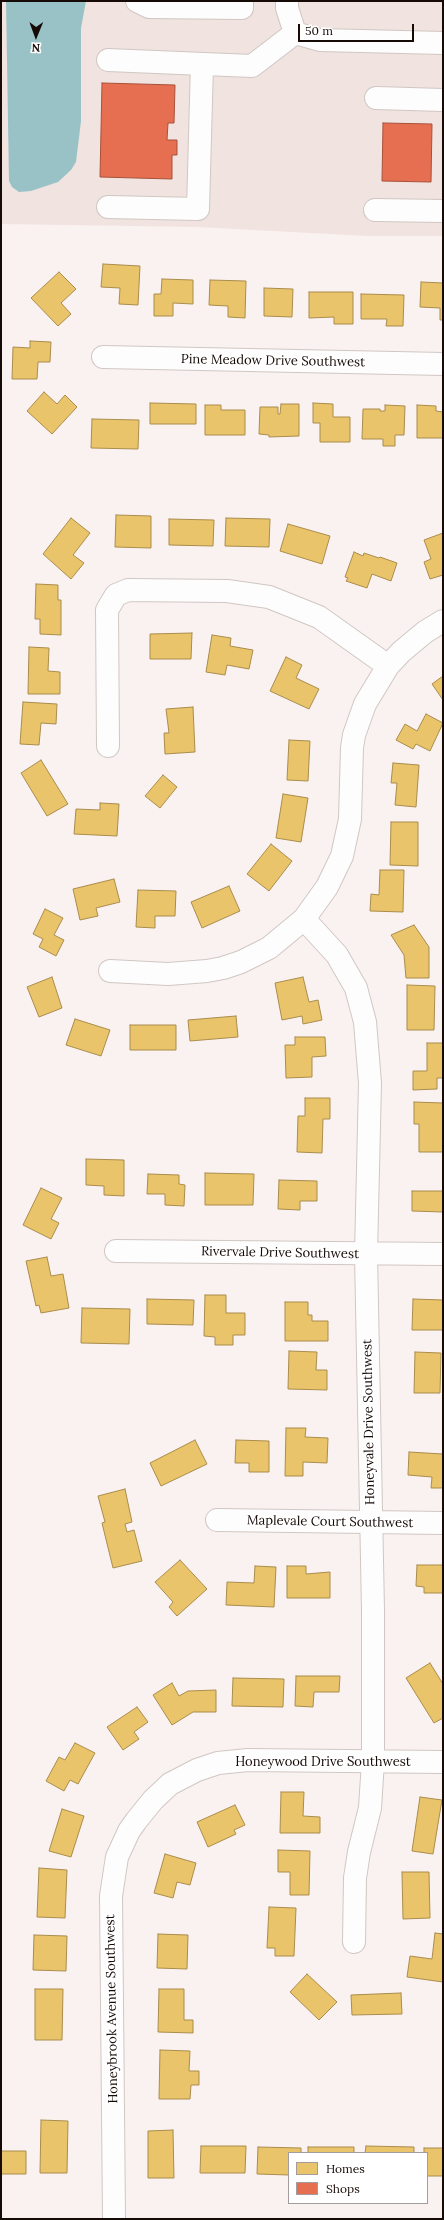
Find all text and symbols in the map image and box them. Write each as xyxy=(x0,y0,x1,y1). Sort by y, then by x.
north arrow xyxy=(16,16,56,56)
scale bar xyxy=(300,16,416,42)
text: 50 m xyxy=(305,23,333,38)
text: N xyxy=(31,41,40,55)
street label: Pine Meadow Drive Southwest xyxy=(181,352,365,370)
street label: Rivervale Drive Southwest xyxy=(201,1244,359,1262)
street label: Honeyvale Drive Southwest xyxy=(360,1339,378,1505)
street label: Maplevale Court Southwest xyxy=(247,1513,413,1531)
street label: Honeywood Drive Southwest xyxy=(235,1754,411,1770)
street label: Honeybrook Avenue Southwest xyxy=(103,1914,121,2104)
legend xyxy=(288,2152,428,2204)
text: Homes xyxy=(326,2161,365,2176)
text: Shops xyxy=(326,2181,360,2196)

